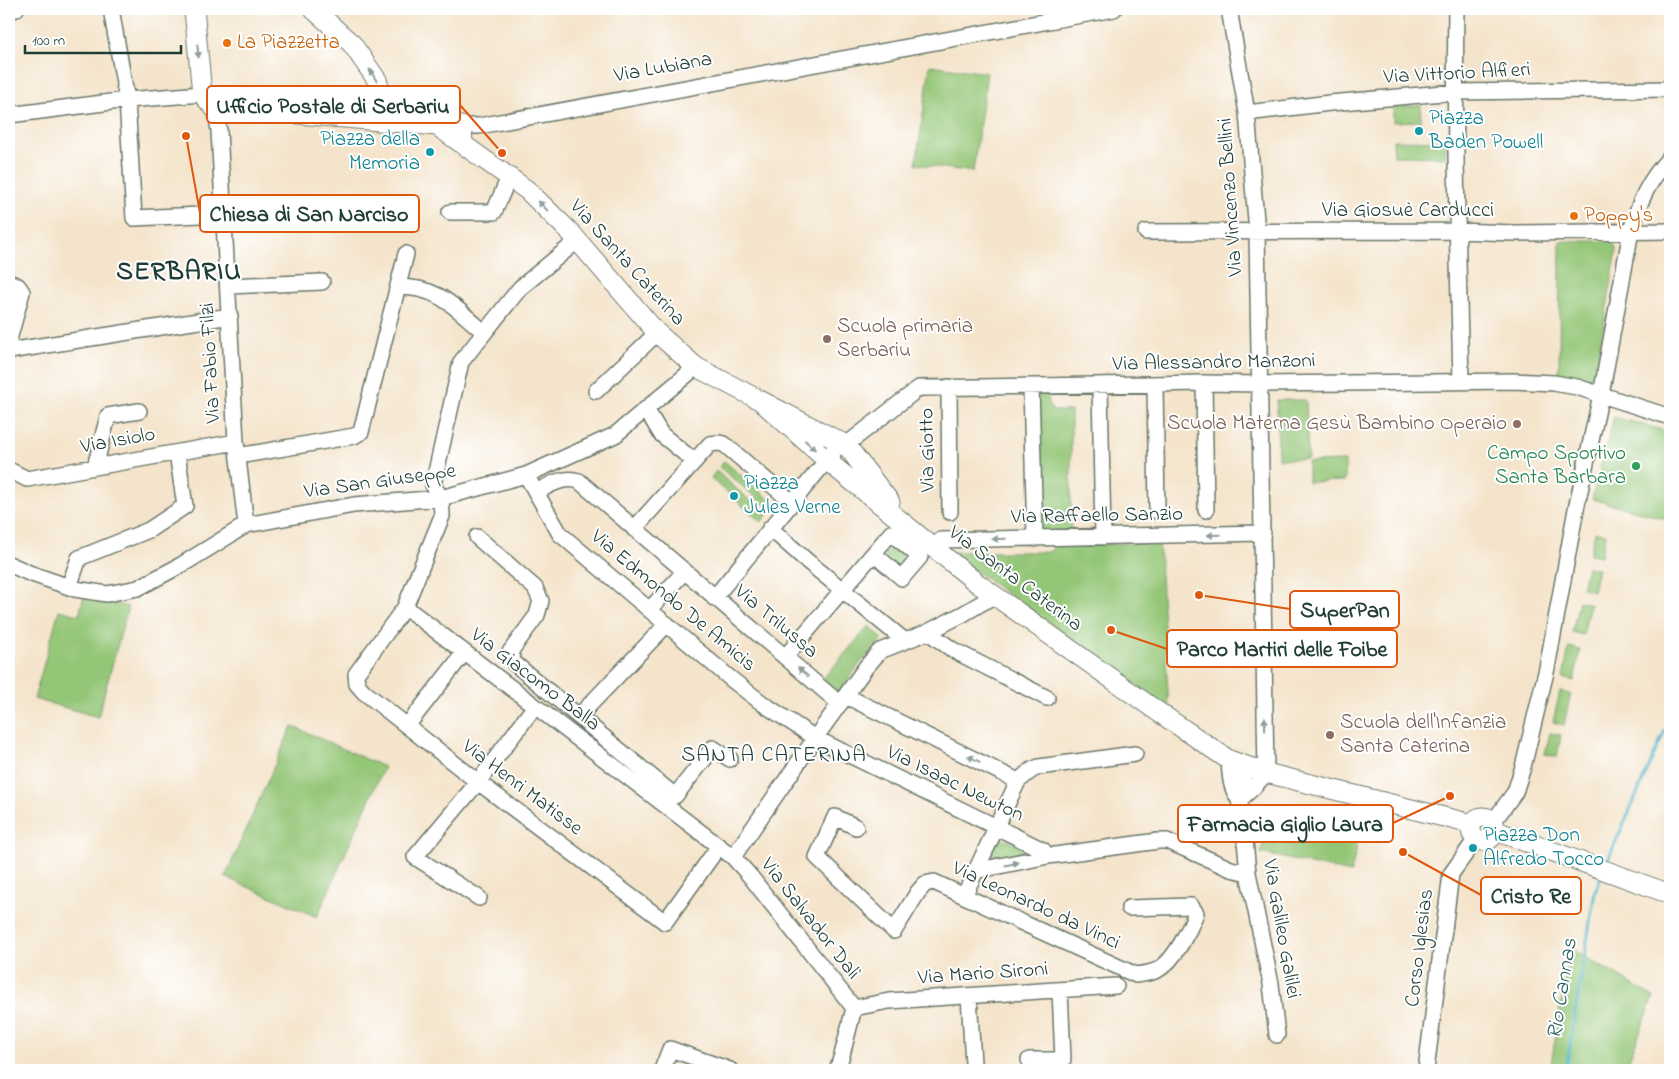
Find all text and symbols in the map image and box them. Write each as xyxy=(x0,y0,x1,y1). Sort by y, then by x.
scale bar xyxy=(25,22,181,54)
place label: La Piazzetta xyxy=(237,28,340,58)
text: 100 m xyxy=(32,30,65,52)
marker: La Piazzetta xyxy=(221,37,233,49)
one-way arrow xyxy=(194,43,202,59)
street label: Via Lubiana xyxy=(611,45,714,92)
street label: Via Vittorio Alfieri xyxy=(1382,55,1531,93)
one-way arrow xyxy=(369,69,378,82)
callout: Ufficio Postale di Serbariu xyxy=(207,86,460,123)
text: Ufficio Postale di Serbariu xyxy=(216,92,450,124)
place label: Piazza Baden Powell xyxy=(1428,104,1543,158)
street label: Via Vincenzo Bellini xyxy=(1210,117,1252,278)
place label: Piazza della Memoria xyxy=(320,125,420,179)
marker: Piazza Baden Powell xyxy=(1413,125,1425,137)
marker: Piazza della Memoria xyxy=(424,146,436,158)
street label: Via Santa Caterina xyxy=(561,192,692,333)
callout: Chiesa di San Narciso xyxy=(200,195,419,232)
street label: Via Giosuè Carducci xyxy=(1321,196,1494,226)
text: Chiesa di San Narciso xyxy=(209,200,409,232)
one-way arrow xyxy=(538,200,550,212)
place label: Poppy's xyxy=(1584,201,1653,233)
marker: Poppy's xyxy=(1568,210,1580,222)
district label: SERBARIU xyxy=(116,254,242,292)
street label: Via Fabio Filzi xyxy=(193,302,229,425)
place label: Scuola primaria Serbariu xyxy=(837,312,973,366)
marker: Scuola primaria Serbariu xyxy=(821,333,833,345)
street label: Via Alessandro Manzoni xyxy=(1111,346,1316,380)
street label: Via Giotto xyxy=(912,408,944,493)
place label: Scuola Materna Gesù Bambino Operaio xyxy=(1167,409,1507,439)
marker: Scuola Materna Gesù Bambino Operaio xyxy=(1511,418,1523,430)
street label: Via Isiolo xyxy=(77,420,158,462)
one-way arrow xyxy=(804,439,816,451)
place label: Campo Sportivo Santa Barbara xyxy=(1487,439,1626,493)
street label: Via San Giuseppe xyxy=(301,456,458,508)
marker: Campo Sportivo Santa Barbara xyxy=(1630,460,1642,472)
place label: Piazza Jules Verne xyxy=(744,469,841,523)
marker: Piazza Jules Verne xyxy=(728,490,740,502)
street label: Via Raffaello Sanzio xyxy=(1010,500,1183,533)
street label: Via Santa Caterina xyxy=(941,518,1088,640)
street label: Via Edmondo De Amicis xyxy=(583,522,762,679)
one-way arrow xyxy=(1206,531,1222,539)
one-way arrow xyxy=(991,535,1007,543)
street label: Via Trilussa xyxy=(727,577,825,666)
callout: SuperPan xyxy=(1290,591,1399,628)
text: SuperPan xyxy=(1300,596,1390,628)
street label: Via Giacomo Balla xyxy=(463,620,606,739)
callout: Parco Martiri delle Foibe xyxy=(1167,630,1397,667)
text: Parco Martiri delle Foibe xyxy=(1177,635,1388,667)
one-way arrow xyxy=(796,667,809,678)
place label: Scuola dell'Infanzia Santa Caterina xyxy=(1340,708,1506,762)
one-way arrow xyxy=(1261,716,1269,732)
marker: Scuola dell'Infanzia Santa Caterina xyxy=(1324,729,1336,741)
street label: Via Henri Matisse xyxy=(454,732,589,844)
street label: Via Isaac Newton xyxy=(880,737,1029,830)
district label: SANTA CATERINA xyxy=(681,740,867,772)
one-way arrow xyxy=(967,755,981,763)
callout: Farmacia Giglio Laura xyxy=(1178,805,1393,842)
text: Farmacia Giglio Laura xyxy=(1186,810,1383,843)
place label: Piazza Don Alfredo Tocco xyxy=(1483,821,1604,875)
marker: Piazza Don Alfredo Tocco xyxy=(1467,842,1479,854)
street label: Via Salvador Dalì xyxy=(752,851,867,986)
street label: Via Leonardo da Vinci xyxy=(946,853,1125,958)
street label: Via Galileo Galilei xyxy=(1254,856,1308,1001)
one-way arrow xyxy=(1004,860,1019,868)
callout: Cristo Re xyxy=(1481,877,1581,914)
text: Cristo Re xyxy=(1491,882,1572,914)
street label: Corso Iglesias xyxy=(1398,887,1444,1009)
water label: Rio Cannas xyxy=(1539,935,1587,1042)
street label: Via Mario Sironi xyxy=(916,954,1049,994)

